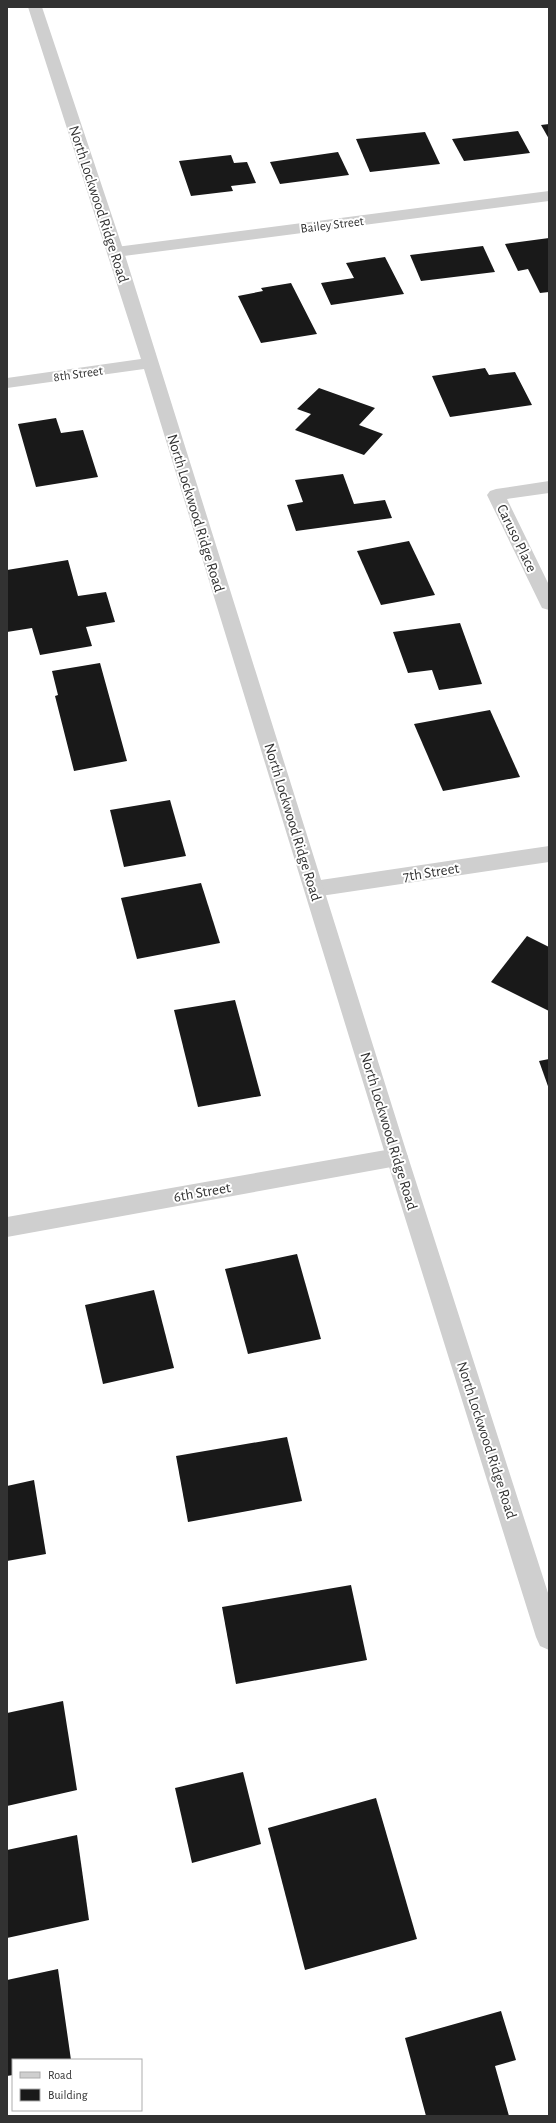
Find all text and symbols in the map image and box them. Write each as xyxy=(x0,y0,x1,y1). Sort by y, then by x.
street label: North Lockwood Ridge Road xyxy=(66,124,131,285)
street label: Bailey Street xyxy=(300,215,365,236)
street label: 8th Street xyxy=(53,365,104,384)
street label: North Lockwood Ridge Road xyxy=(164,432,227,594)
street label: Caruso Place xyxy=(494,502,539,575)
street label: North Lockwood Ridge Road xyxy=(261,741,324,903)
street label: 7th Street xyxy=(402,861,460,884)
street label: North Lockwood Ridge Road xyxy=(357,1050,420,1212)
street label: 6th Street xyxy=(173,1180,232,1205)
street label: North Lockwood Ridge Road xyxy=(454,1360,519,1521)
legend xyxy=(12,2059,142,2111)
text: Road xyxy=(48,2069,72,2081)
text: Building xyxy=(48,2089,88,2101)

